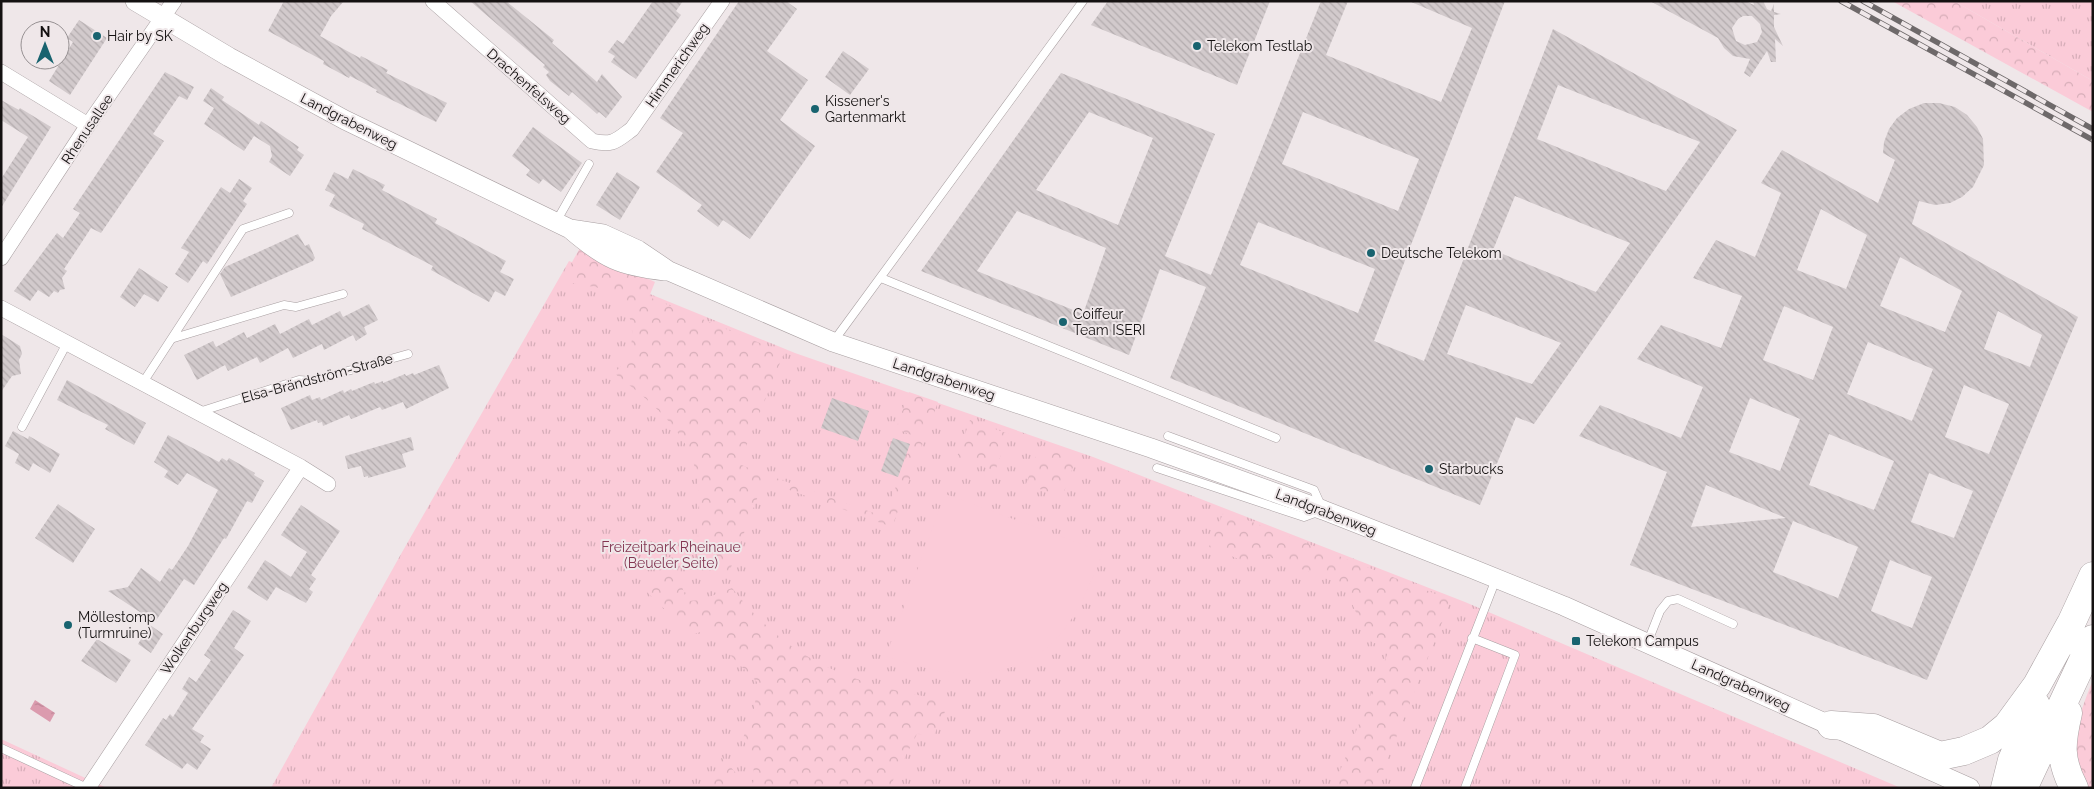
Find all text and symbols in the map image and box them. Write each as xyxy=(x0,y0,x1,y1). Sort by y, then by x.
north arrow xyxy=(20,20,70,70)
street label: Himmerichweg xyxy=(642,20,712,110)
text: N xyxy=(40,24,50,40)
place label: Hair by SK xyxy=(107,28,173,44)
marker: Hair by SK xyxy=(91,30,103,42)
place label: Telekom Testlab xyxy=(1207,38,1313,54)
marker: Telekom Testlab xyxy=(1191,40,1203,52)
street label: Drachenfelsweg xyxy=(484,45,574,127)
street label: Landgrabenweg xyxy=(298,90,400,152)
street label: Rhenusallee xyxy=(58,91,116,167)
place label: Kissener's Gartenmarkt xyxy=(825,93,906,125)
marker: Kissener's Gartenmarkt xyxy=(809,103,821,115)
place label: Deutsche Telekom xyxy=(1381,245,1502,261)
marker: Deutsche Telekom xyxy=(1365,247,1377,259)
place label: Coiffeur Team ISERI xyxy=(1073,306,1145,338)
marker: Coiffeur Team ISERI xyxy=(1057,316,1069,328)
street label: Elsa-Brändström-Straße xyxy=(240,350,394,406)
street label: Landgrabenweg xyxy=(891,355,997,403)
place label: Starbucks xyxy=(1439,461,1504,477)
marker: Starbucks xyxy=(1423,463,1435,475)
street label: Landgrabenweg xyxy=(1273,485,1379,539)
park label: Freizeitpark Rheinaue (Beueler Seite) xyxy=(601,539,741,571)
street label: Wolkenburgweg xyxy=(157,579,231,677)
place label: Möllestomp (Turmruine) xyxy=(78,609,156,641)
marker: Möllestomp (Turmruine) xyxy=(62,619,74,631)
place label: Telekom Campus xyxy=(1586,633,1699,649)
marker: Telekom Campus xyxy=(1570,635,1582,647)
street label: Landgrabenweg xyxy=(1689,656,1793,714)

